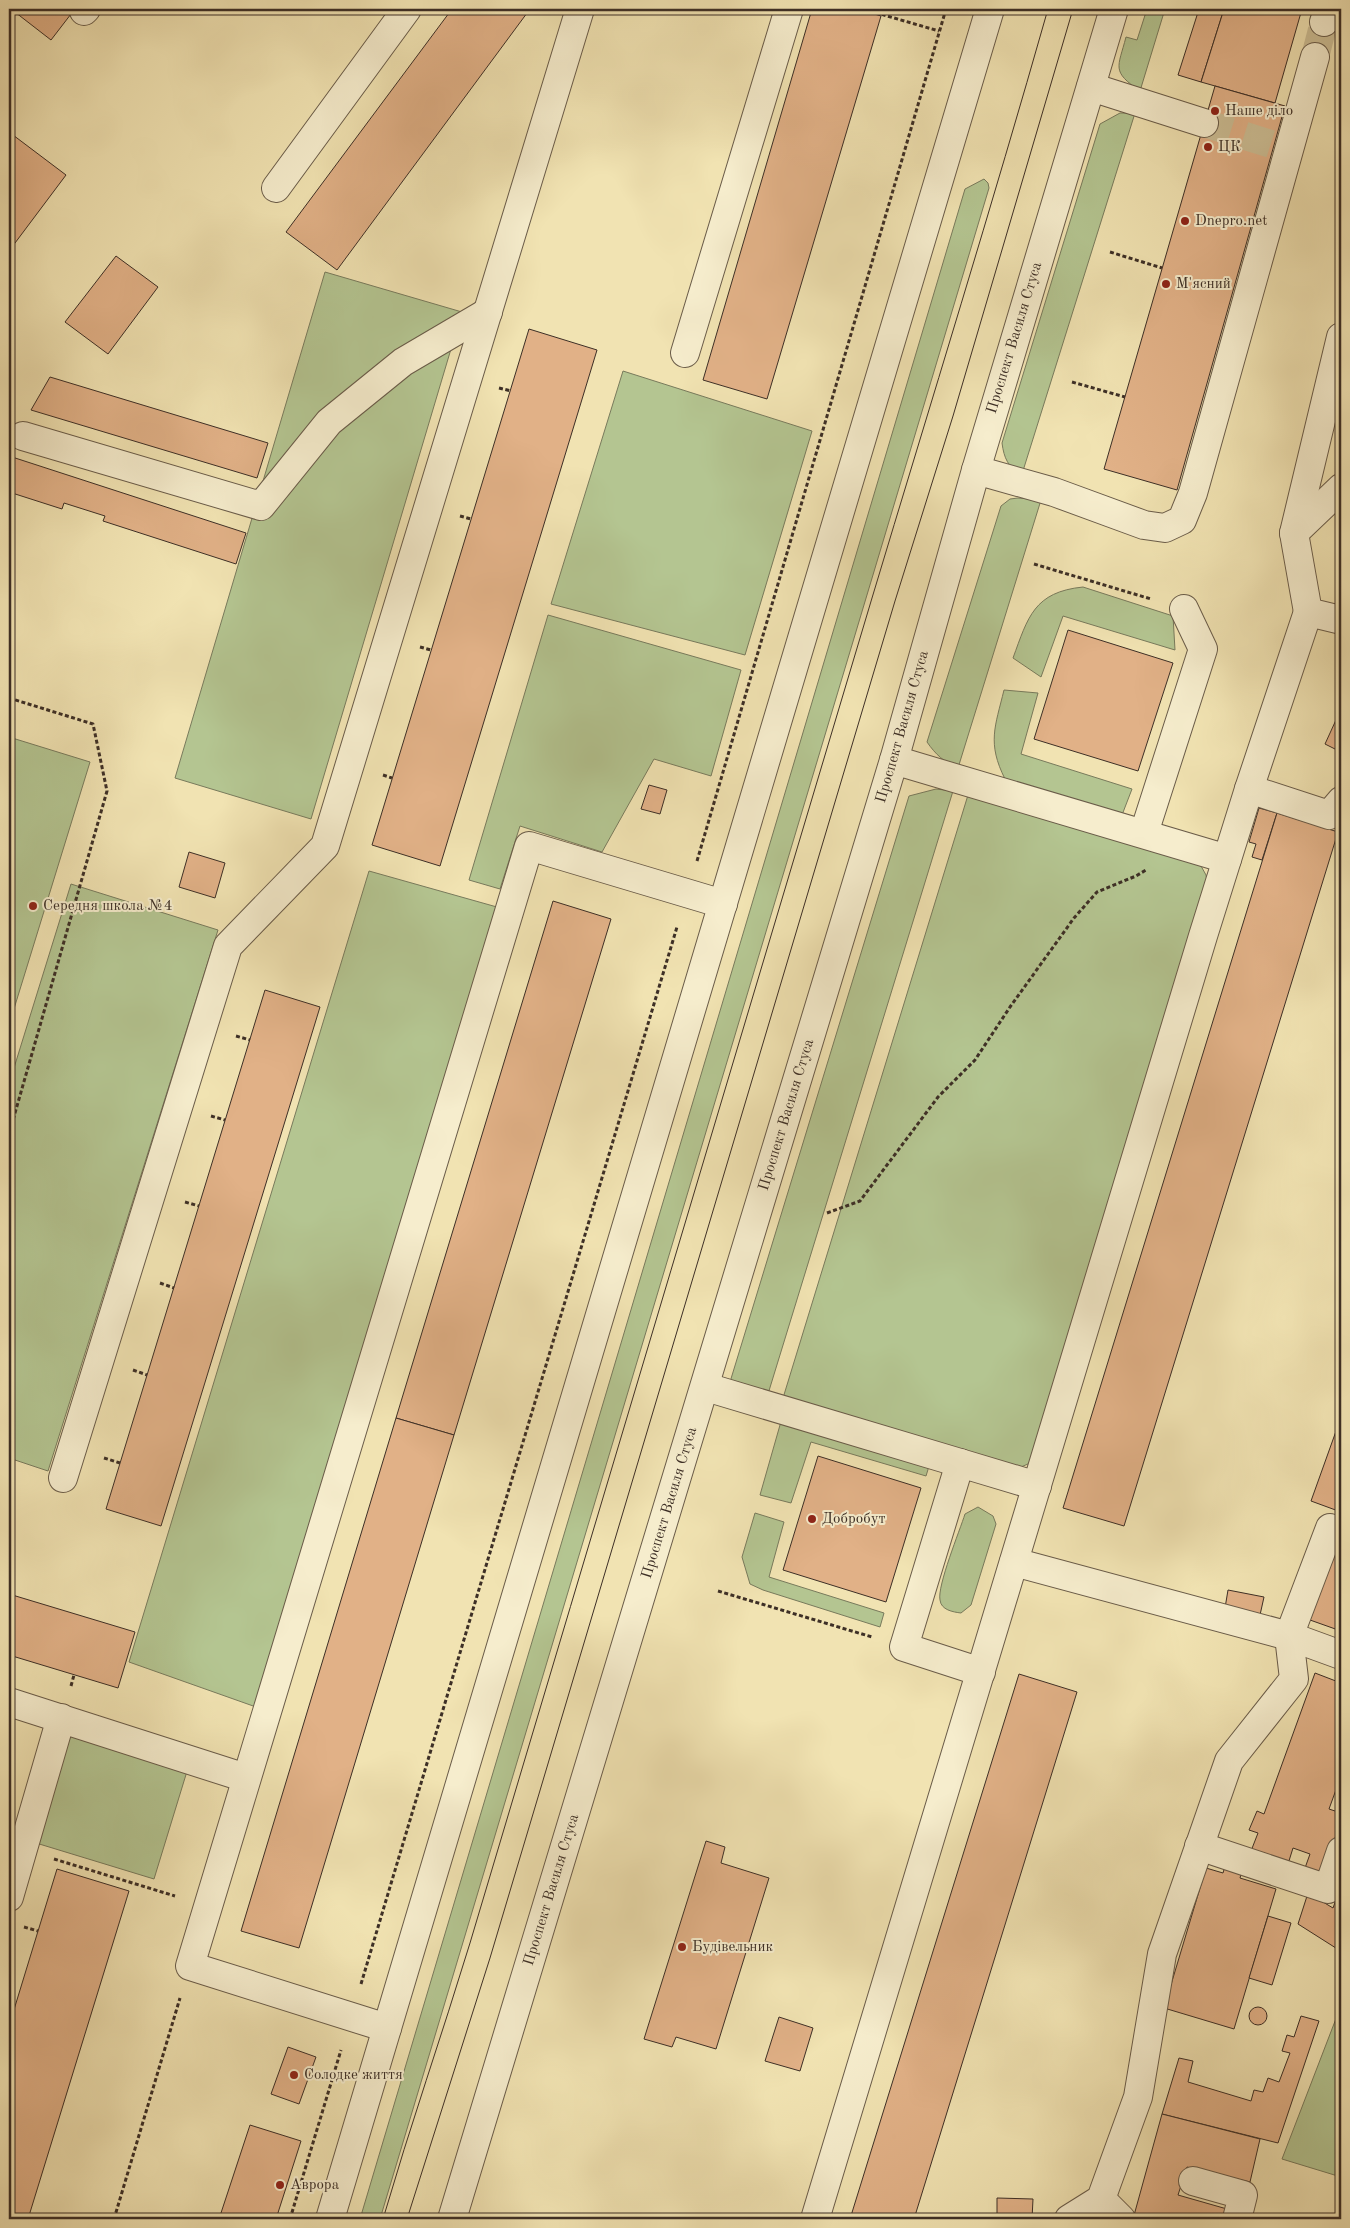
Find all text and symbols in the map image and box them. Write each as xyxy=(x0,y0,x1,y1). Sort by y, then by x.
place label: Наше діло xyxy=(1225,104,1293,119)
marker: Наше діло xyxy=(1209,105,1221,117)
place label: ЦК xyxy=(1218,140,1241,155)
marker: ЦК xyxy=(1202,141,1214,153)
place label: Dnepro.net xyxy=(1195,214,1268,229)
marker: Dnepro.net xyxy=(1179,215,1191,227)
street label: Проспект Василя Стуса xyxy=(985,260,1045,416)
place label: М'ясний xyxy=(1176,277,1231,292)
marker: М'ясний xyxy=(1160,278,1172,290)
street label: Проспект Василя Стуса xyxy=(874,649,932,805)
place label: Середня школа №4 xyxy=(43,899,172,914)
marker: Середня школа №4 xyxy=(27,900,39,912)
street label: Проспект Василя Стуса xyxy=(757,1037,817,1193)
street label: Проспект Василя Стуса xyxy=(640,1425,700,1581)
place label: Добробут xyxy=(822,1512,886,1527)
marker: Добробут xyxy=(806,1513,818,1525)
street label: Проспект Василя Стуса xyxy=(522,1812,582,1968)
place label: Будівельник xyxy=(692,1940,773,1955)
marker: Будівельник xyxy=(676,1941,688,1953)
place label: Солодке життя xyxy=(304,2068,403,2083)
marker: Солодке життя xyxy=(288,2069,300,2081)
place label: Аврора xyxy=(290,2178,340,2193)
marker: Аврора xyxy=(274,2179,286,2191)

